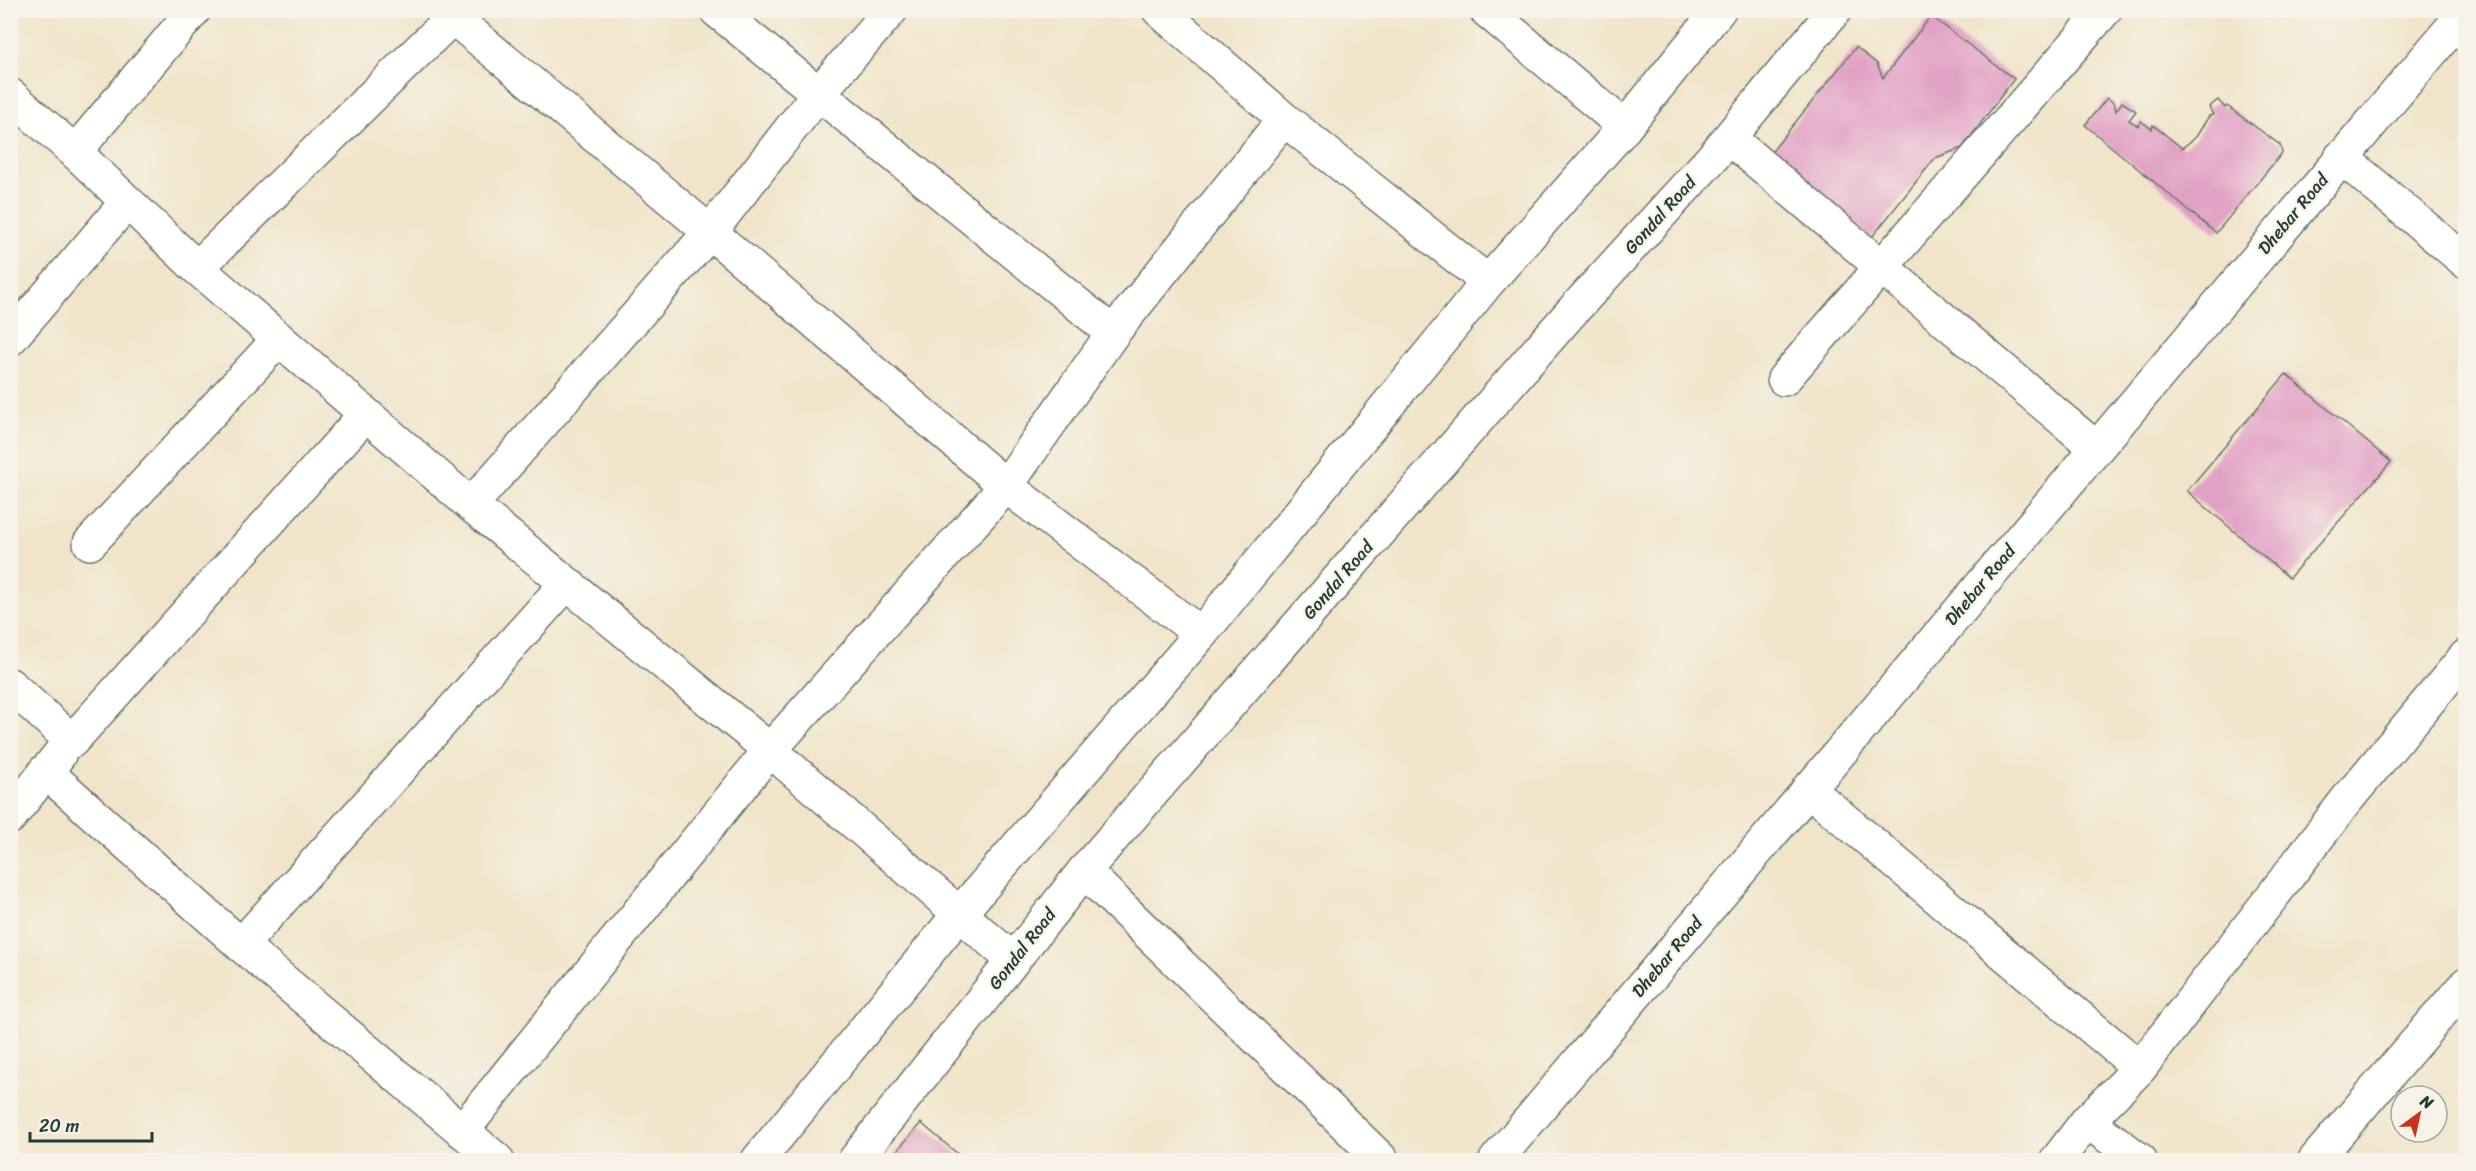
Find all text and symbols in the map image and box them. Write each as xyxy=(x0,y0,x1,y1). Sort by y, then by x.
street label: Dhebar Road xyxy=(2249,165,2338,262)
street label: Gondal Road xyxy=(1616,167,1705,262)
street label: Gondal Road xyxy=(1294,532,1383,627)
street label: Dhebar Road xyxy=(1936,536,2025,633)
street label: Gondal Road xyxy=(980,900,1065,997)
street label: Dhebar Road xyxy=(1623,908,1712,1005)
north arrow xyxy=(2389,1084,2449,1144)
text: N xyxy=(2414,1086,2440,1118)
scale bar xyxy=(30,1105,152,1143)
text: 20 m xyxy=(39,1110,79,1142)

